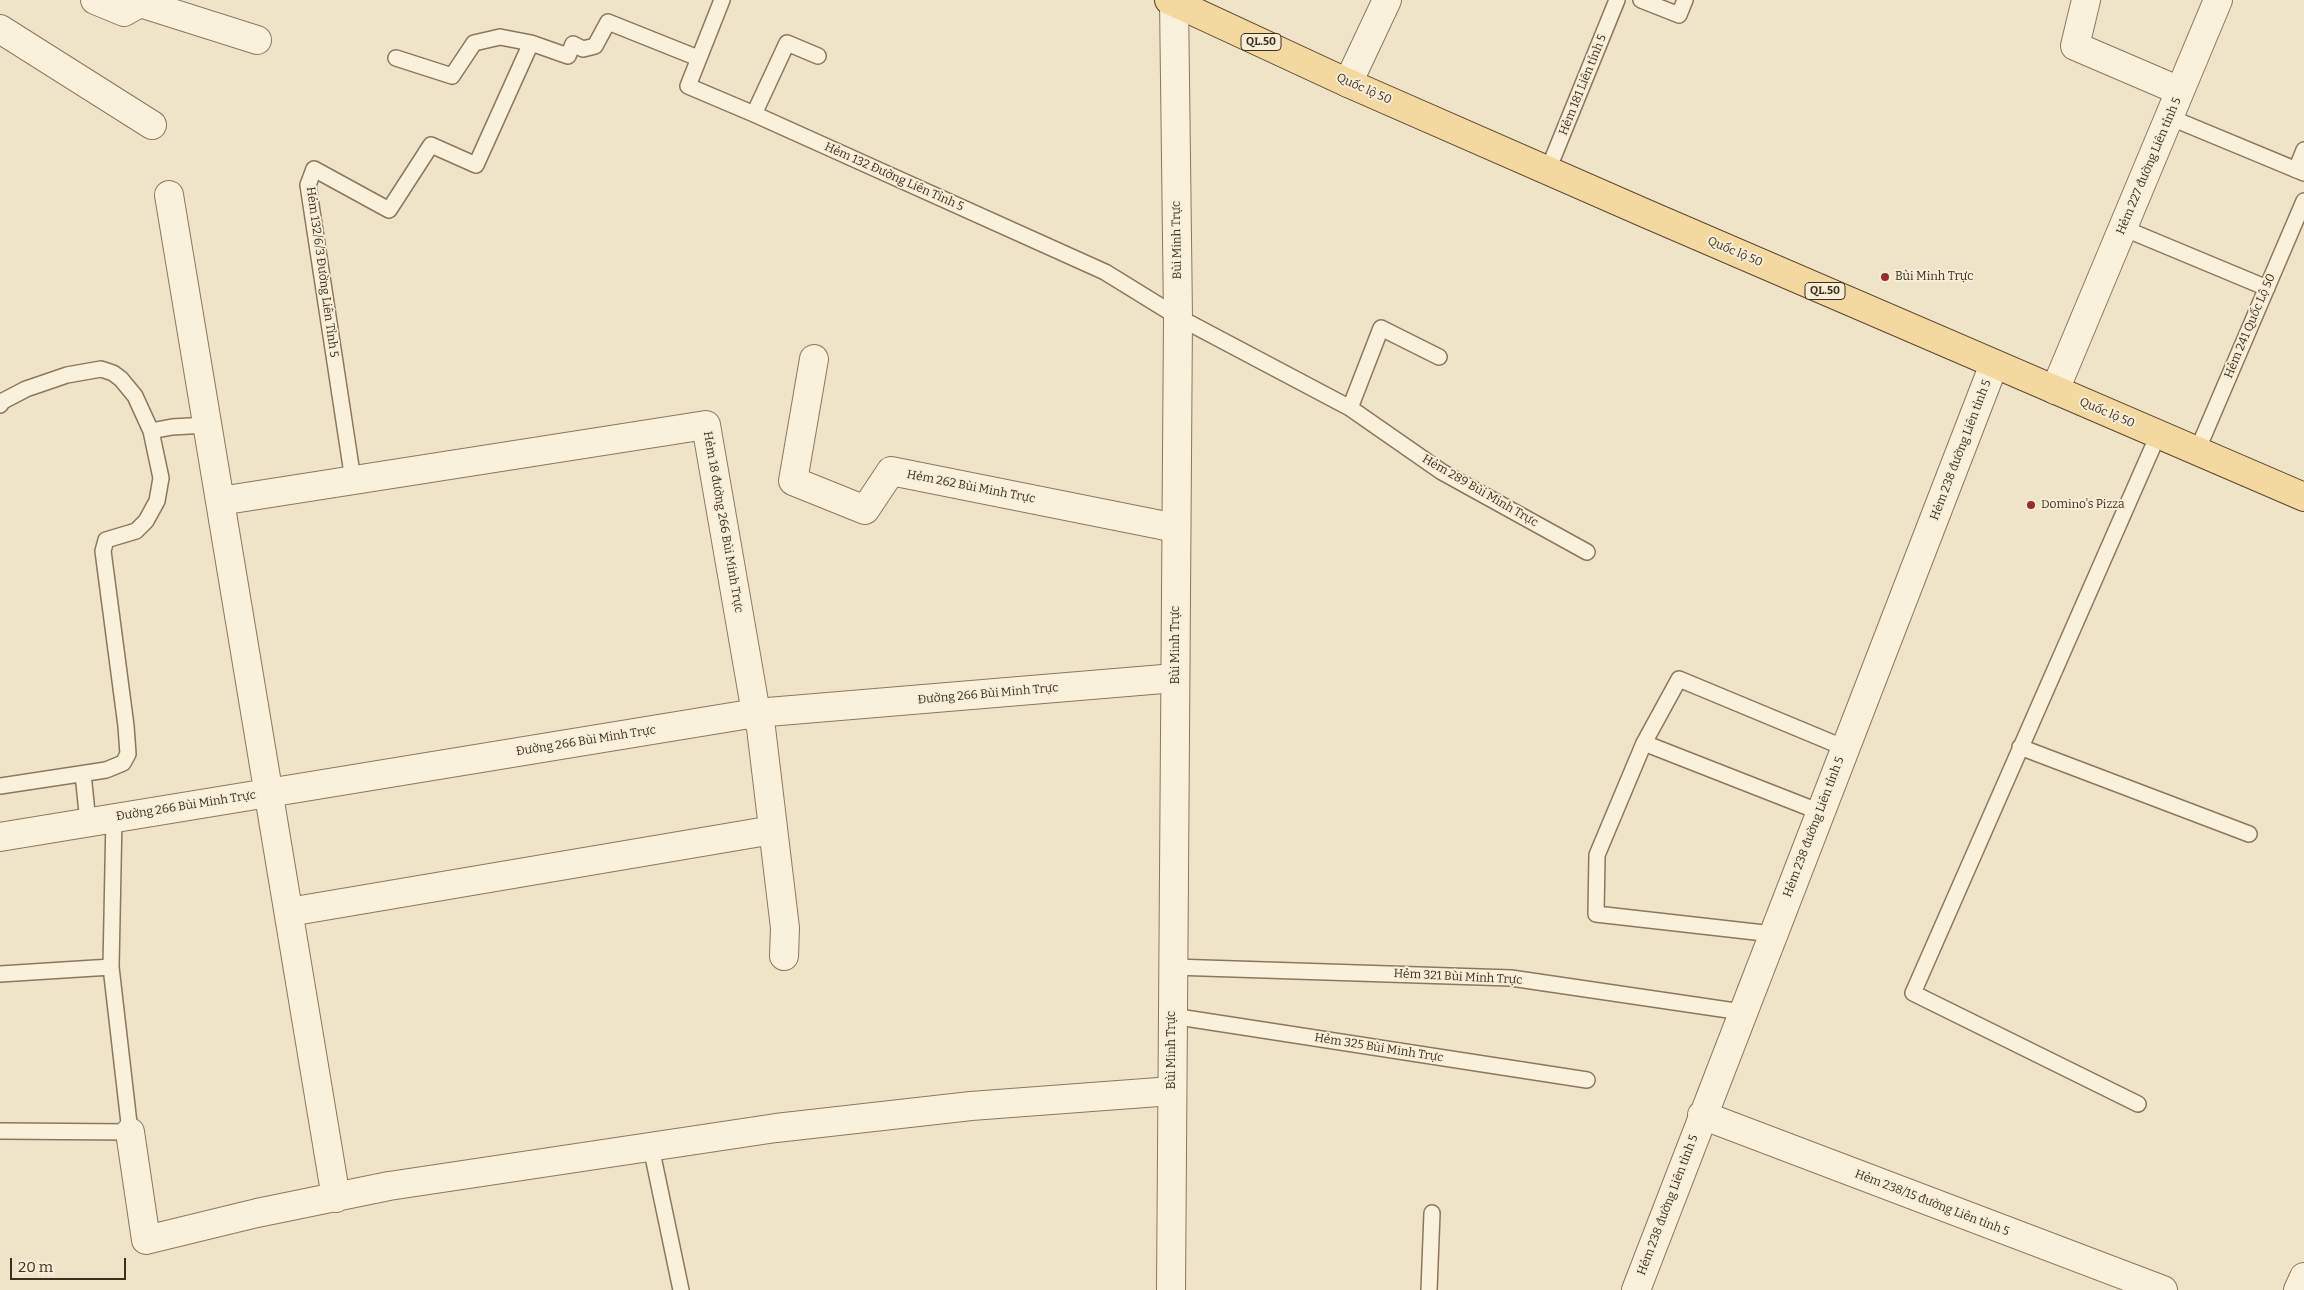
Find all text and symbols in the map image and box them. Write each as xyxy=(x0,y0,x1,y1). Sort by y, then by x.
street label: Hẻm 181 Liên tỉnh 5 xyxy=(1556,32,1610,138)
road number: QL.50 xyxy=(1241,34,1281,51)
street label: Quốc lộ 50 xyxy=(1334,70,1394,108)
street label: Hẻm 227 đường Liên tỉnh 5 xyxy=(2113,95,2185,237)
street label: Hẻm 132 Đường Liên Tỉnh 5 xyxy=(822,140,966,214)
street label: Hẻm 132/6/3 Đường Liên Tỉnh 5 xyxy=(303,186,341,358)
street label: Bùi Minh Trực xyxy=(1169,201,1185,279)
street label: Quốc lộ 50 xyxy=(1705,234,1765,270)
place label: Bùi Minh Trực xyxy=(1895,270,1973,284)
marker: Bùi Minh Trực xyxy=(1879,271,1891,283)
street label: Hẻm 241 Quốc Lộ 50 xyxy=(2221,272,2279,380)
road number: QL.50 xyxy=(1805,282,1845,300)
street label: Hẻm 238 đường Liên tỉnh 5 xyxy=(1927,378,1995,522)
street label: Quốc lộ 50 xyxy=(2077,395,2137,431)
street label: Hẻm 18 đường 266 Bùi Minh Trực xyxy=(700,430,746,614)
street label: Hẻm 289 Bùi Minh Trực xyxy=(1420,452,1540,530)
street label: Hẻm 262 Bùi Minh Trực xyxy=(906,467,1036,507)
place label: Domino's Pizza xyxy=(2041,498,2125,512)
marker: Domino's Pizza xyxy=(2025,499,2037,511)
street label: Bùi Minh Trực xyxy=(1169,606,1183,684)
street label: Đường 266 Bùi Minh Trực xyxy=(917,681,1059,707)
street label: Đường 266 Bùi Minh Trực xyxy=(515,723,657,759)
street label: Hẻm 238 đường Liên tỉnh 5 xyxy=(1780,755,1848,899)
street label: Đường 266 Bùi Minh Trực xyxy=(115,788,257,824)
street label: Hẻm 321 Bùi Minh Trực xyxy=(1393,966,1523,988)
street label: Bùi Minh Trực xyxy=(1165,1011,1179,1089)
street label: Hẻm 325 Bùi Minh Trực xyxy=(1313,1031,1445,1065)
street label: Hẻm 238 đường Liên tỉnh 5 xyxy=(1634,1133,1702,1277)
street label: Hẻm 238/15 đường Liên tỉnh 5 xyxy=(1853,1167,2011,1239)
scale bar xyxy=(12,1248,129,1280)
text: 20 m xyxy=(18,1258,53,1276)

